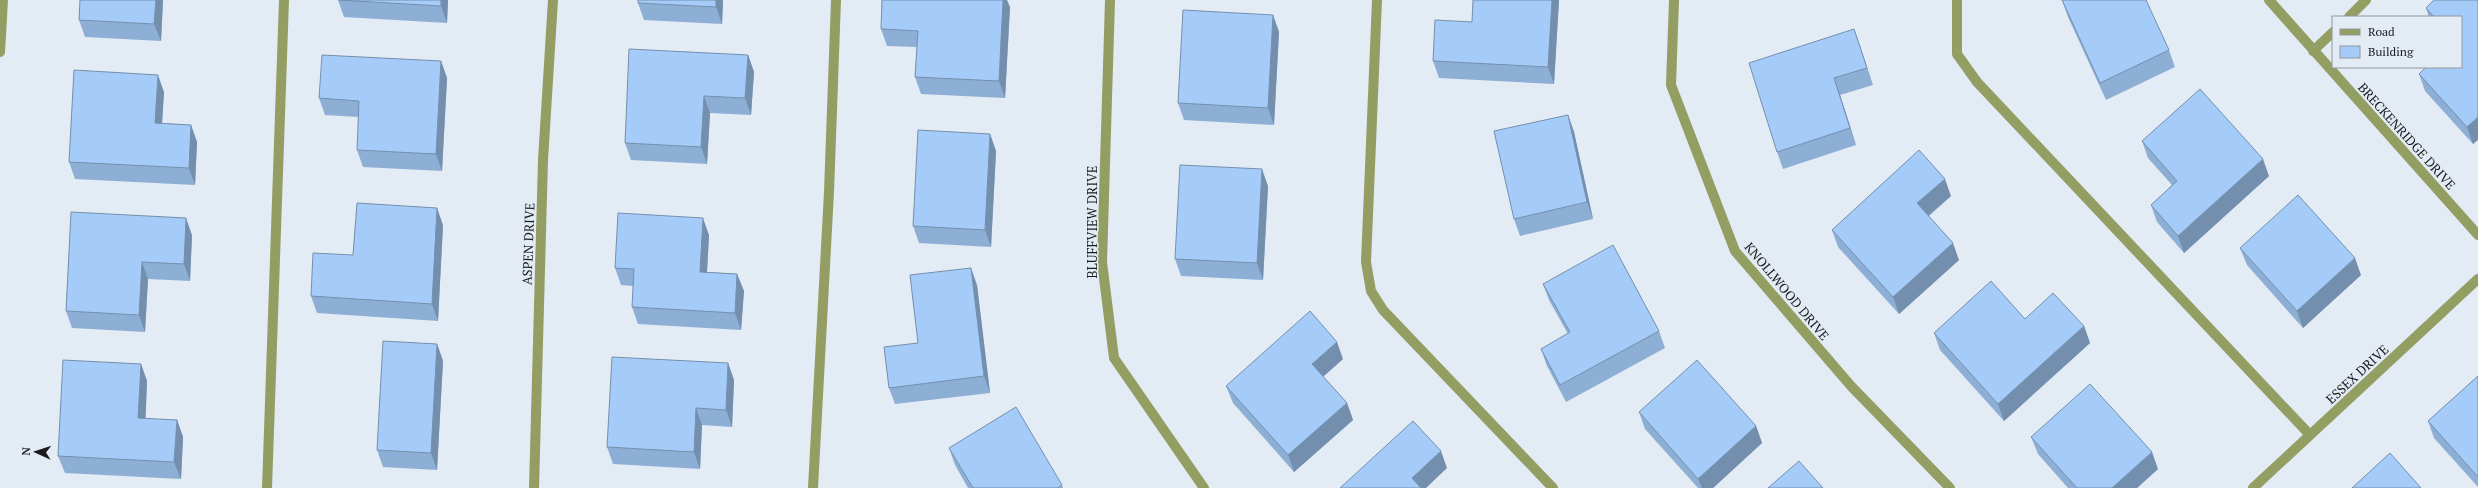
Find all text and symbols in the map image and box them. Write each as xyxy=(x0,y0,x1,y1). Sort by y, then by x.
legend xyxy=(2332,16,2462,68)
text: Road xyxy=(2368,24,2395,39)
text: Building xyxy=(2368,44,2414,59)
street label: BRECKENRIDGE DRIVE xyxy=(2354,79,2460,193)
street label: BLUFFVIEW DRIVE xyxy=(1083,166,1101,278)
street label: ASPEN DRIVE xyxy=(518,203,538,285)
street label: KNOLLWOOD DRIVE xyxy=(1741,238,1833,344)
street label: ESSEX DRIVE xyxy=(2322,340,2392,408)
north arrow xyxy=(16,432,56,472)
text: N xyxy=(19,446,33,456)

